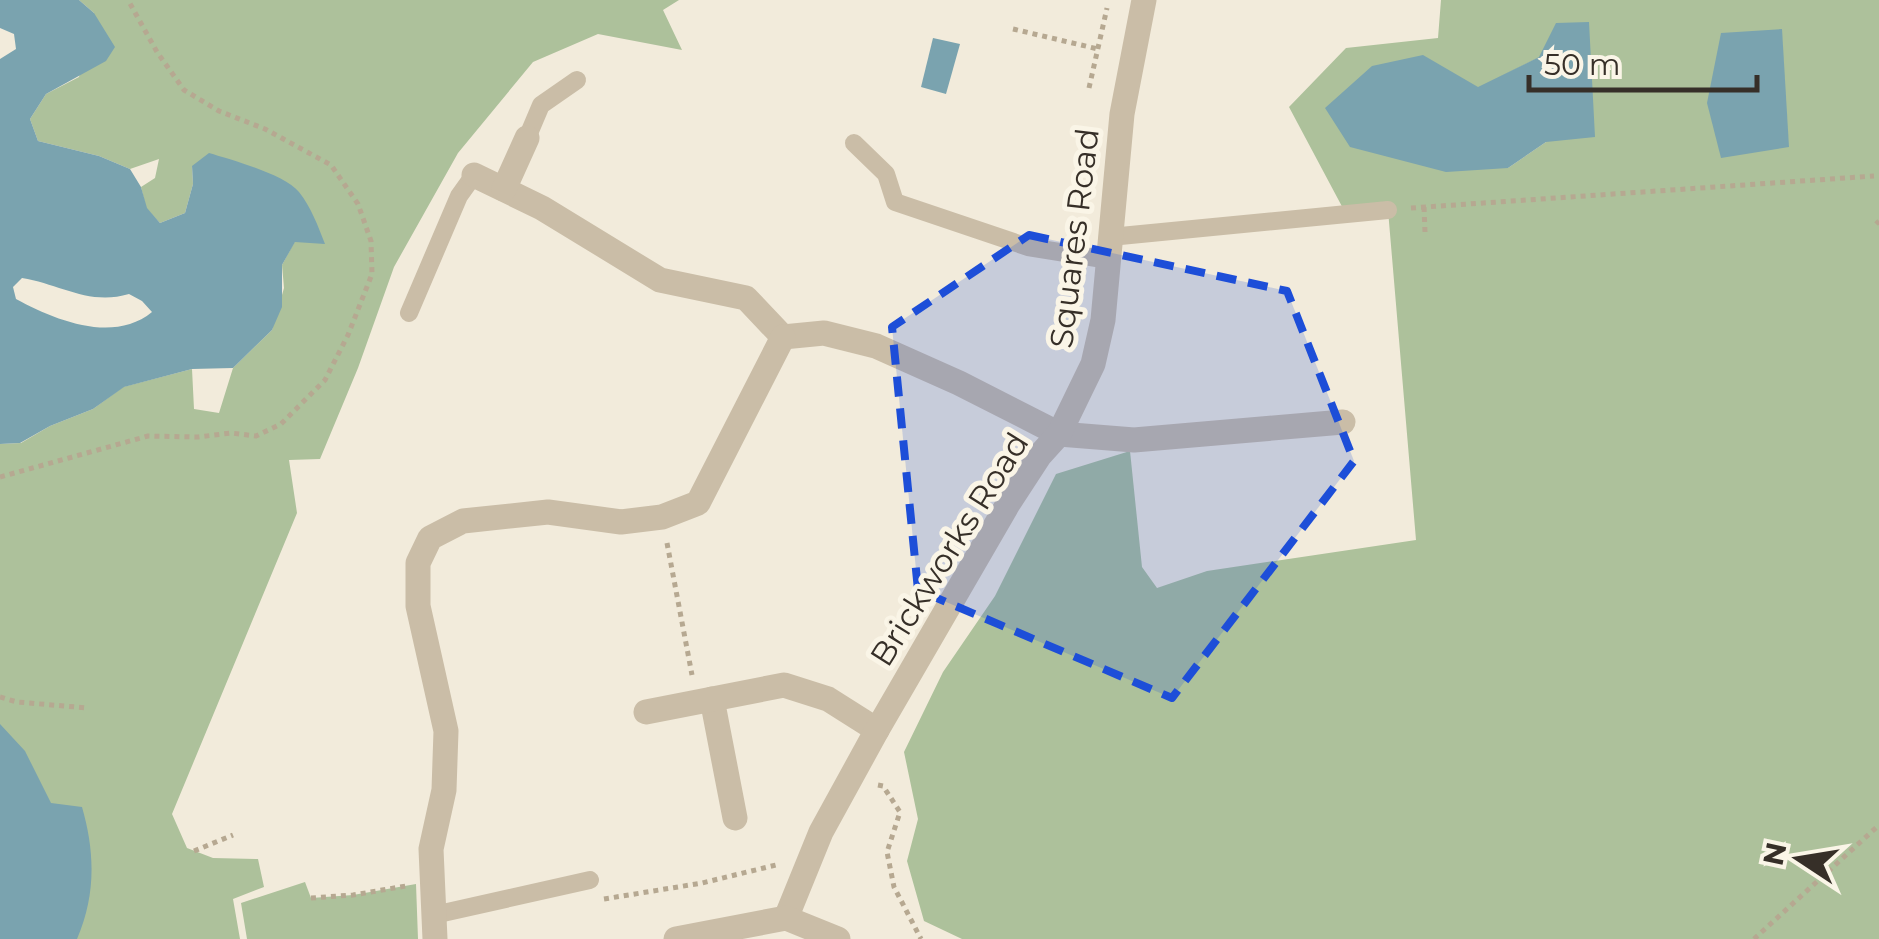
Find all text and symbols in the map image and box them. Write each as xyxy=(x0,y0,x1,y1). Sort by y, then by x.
scale bar xyxy=(1529,30,1756,92)
text: 50 m xyxy=(1544,46,1621,83)
street label: Squares Road xyxy=(1041,126,1107,350)
street label: Brickworks Road xyxy=(861,425,1037,673)
north arrow xyxy=(1749,809,1849,909)
text: N xyxy=(1756,839,1794,868)

